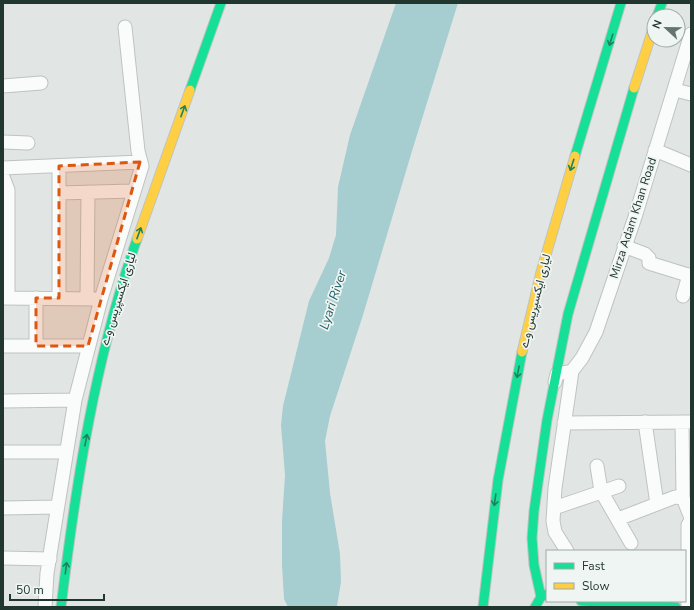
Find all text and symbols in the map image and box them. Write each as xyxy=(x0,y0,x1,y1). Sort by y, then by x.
north arrow xyxy=(646,8,686,48)
text: N xyxy=(649,18,666,31)
one-way arrow xyxy=(607,34,614,47)
one-way arrow xyxy=(179,105,187,117)
street label: Mirza Adam Khan Road xyxy=(606,156,660,280)
one-way arrow xyxy=(568,158,575,171)
one-way arrow xyxy=(136,227,143,240)
street label: لیاری ایکسپریس وے xyxy=(96,251,140,347)
street label: لیاری ایکسپریس وے xyxy=(516,252,554,350)
water label: Lyari River xyxy=(315,268,351,332)
one-way arrow xyxy=(514,365,522,378)
one-way arrow xyxy=(82,434,90,447)
one-way arrow xyxy=(491,493,499,506)
legend xyxy=(546,550,686,602)
text: Fast xyxy=(582,558,605,574)
one-way arrow xyxy=(62,562,69,575)
scale bar xyxy=(10,576,104,602)
text: Slow xyxy=(582,578,610,594)
text: 50 m xyxy=(16,582,44,598)

